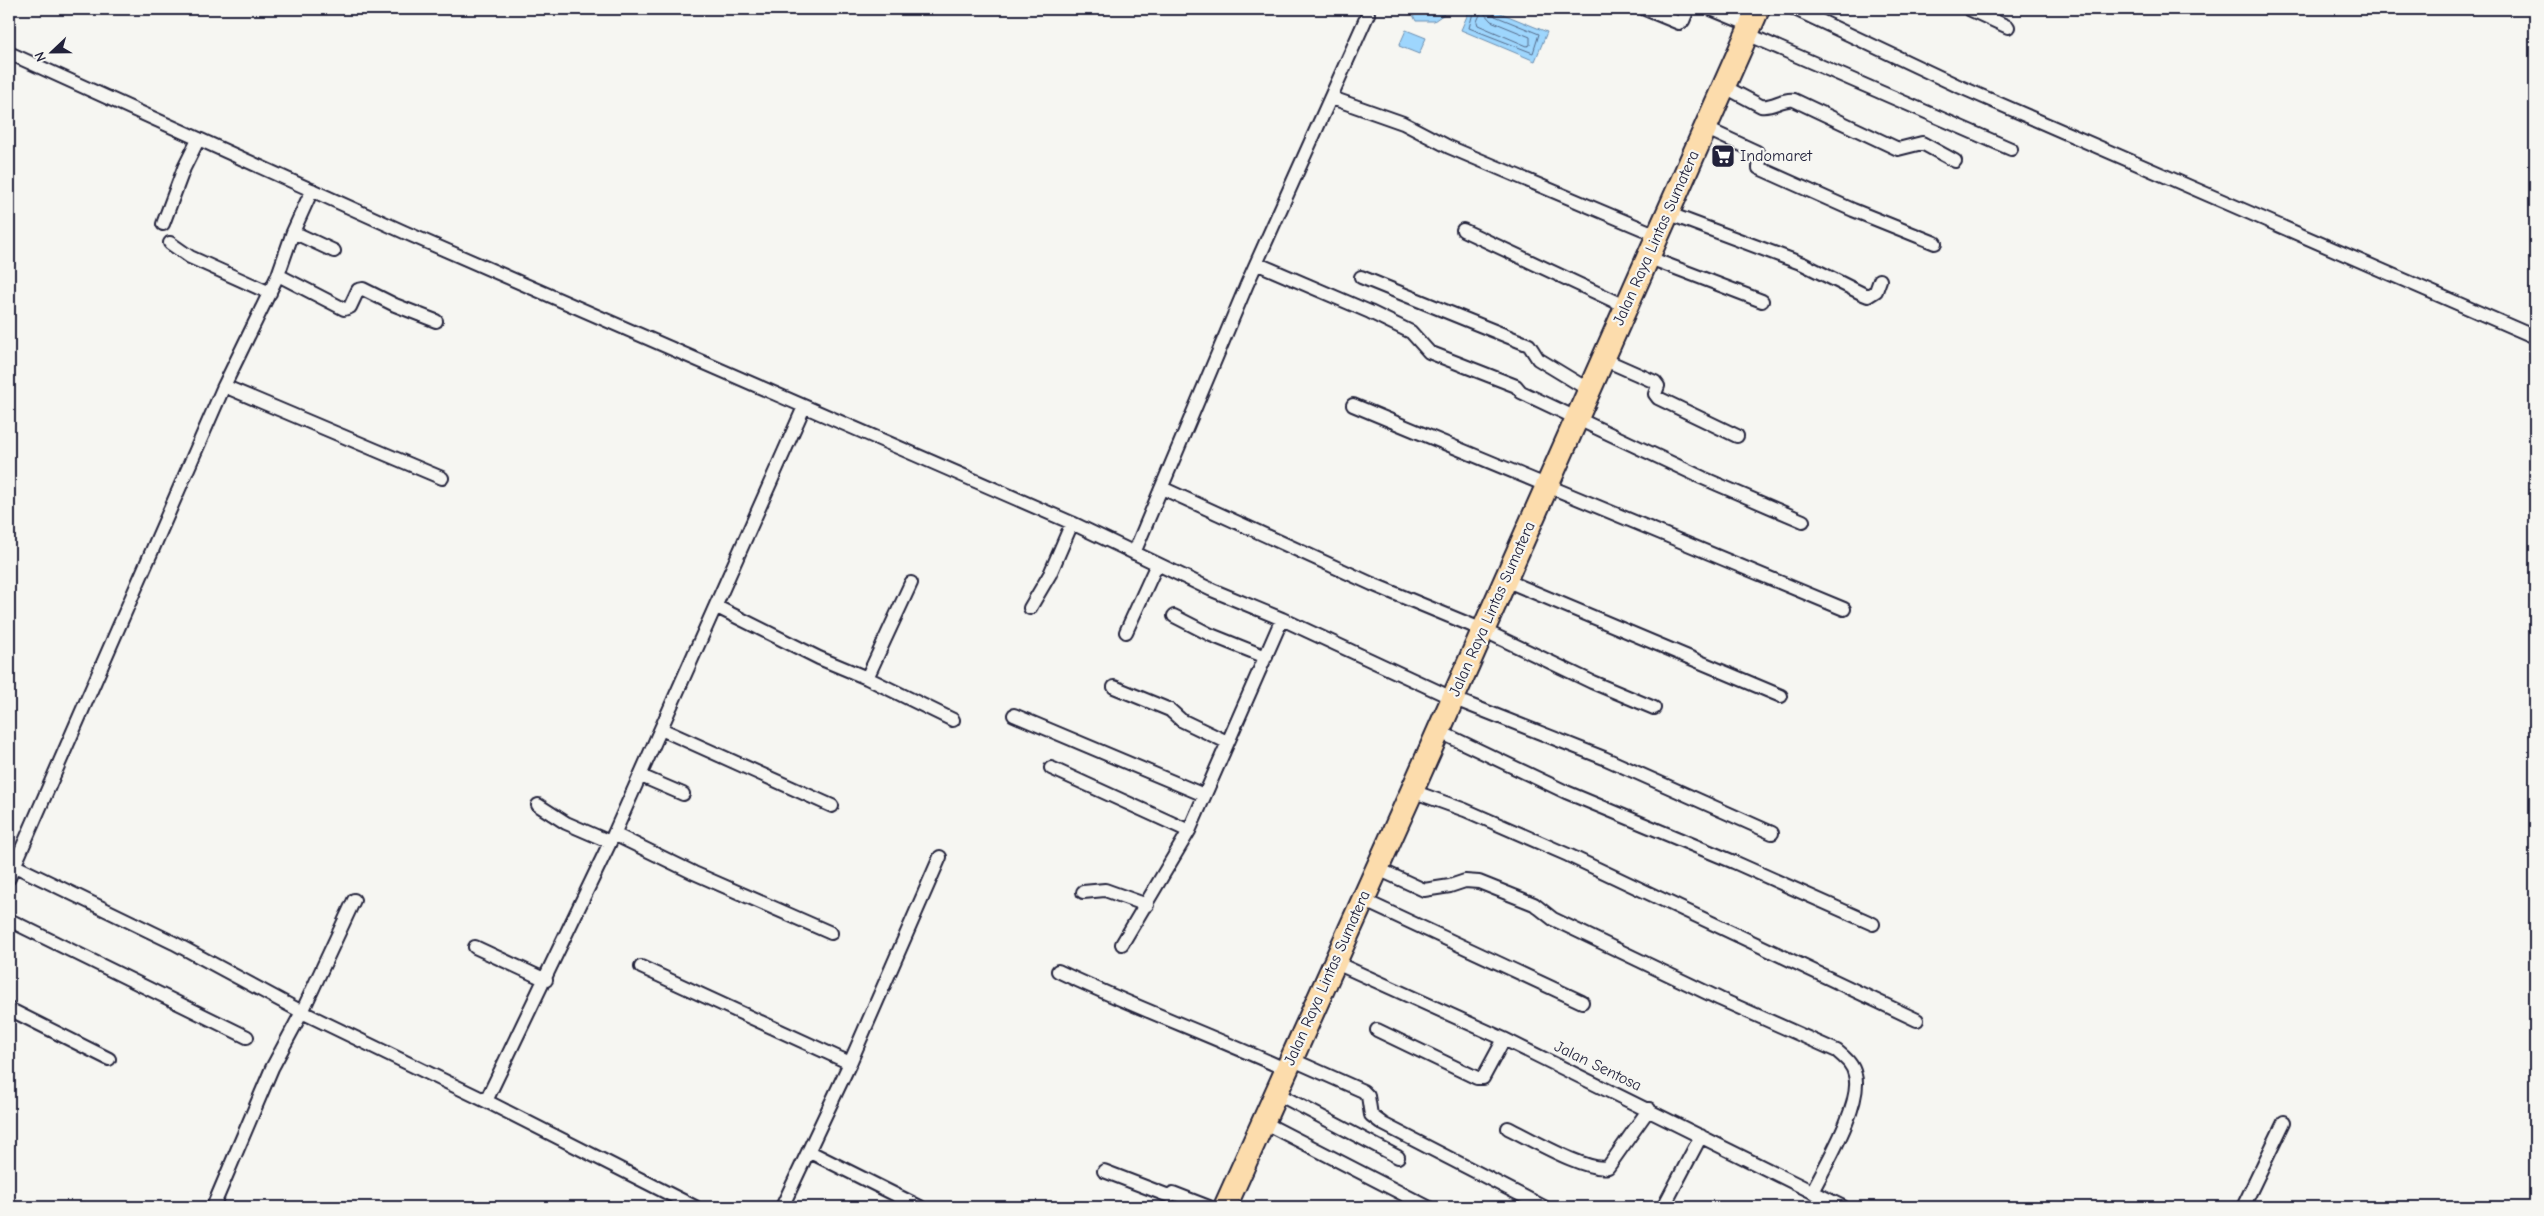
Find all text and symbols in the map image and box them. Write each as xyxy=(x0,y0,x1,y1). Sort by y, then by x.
north arrow xyxy=(28,28,78,78)
text: N xyxy=(31,49,50,64)
supermarket icon: Indomaret xyxy=(1710,143,1736,169)
place label: Indomaret xyxy=(1740,147,1813,165)
street label: Jalan Raya Lintas Sumatera xyxy=(1609,148,1703,328)
street label: Jalan Raya Lintas Sumatera xyxy=(1445,519,1539,699)
street label: Jalan Raya Lintas Sumatera xyxy=(1280,888,1374,1068)
street label: Jalan Sentosa xyxy=(1552,1037,1644,1095)

